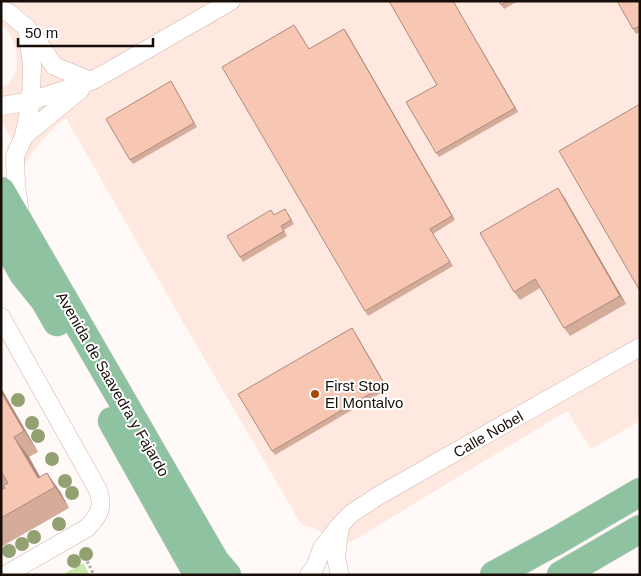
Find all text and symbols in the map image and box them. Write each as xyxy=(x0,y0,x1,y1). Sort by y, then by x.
scale bar xyxy=(18,15,152,47)
text: 50 m xyxy=(25,24,58,41)
street label: Avenida de Saavedra y Fajardo xyxy=(53,289,173,479)
place label: First Stop El Montalvo xyxy=(325,377,403,411)
marker: First Stop El Montalvo xyxy=(309,388,321,400)
street label: Calle Nobel xyxy=(450,407,526,461)

